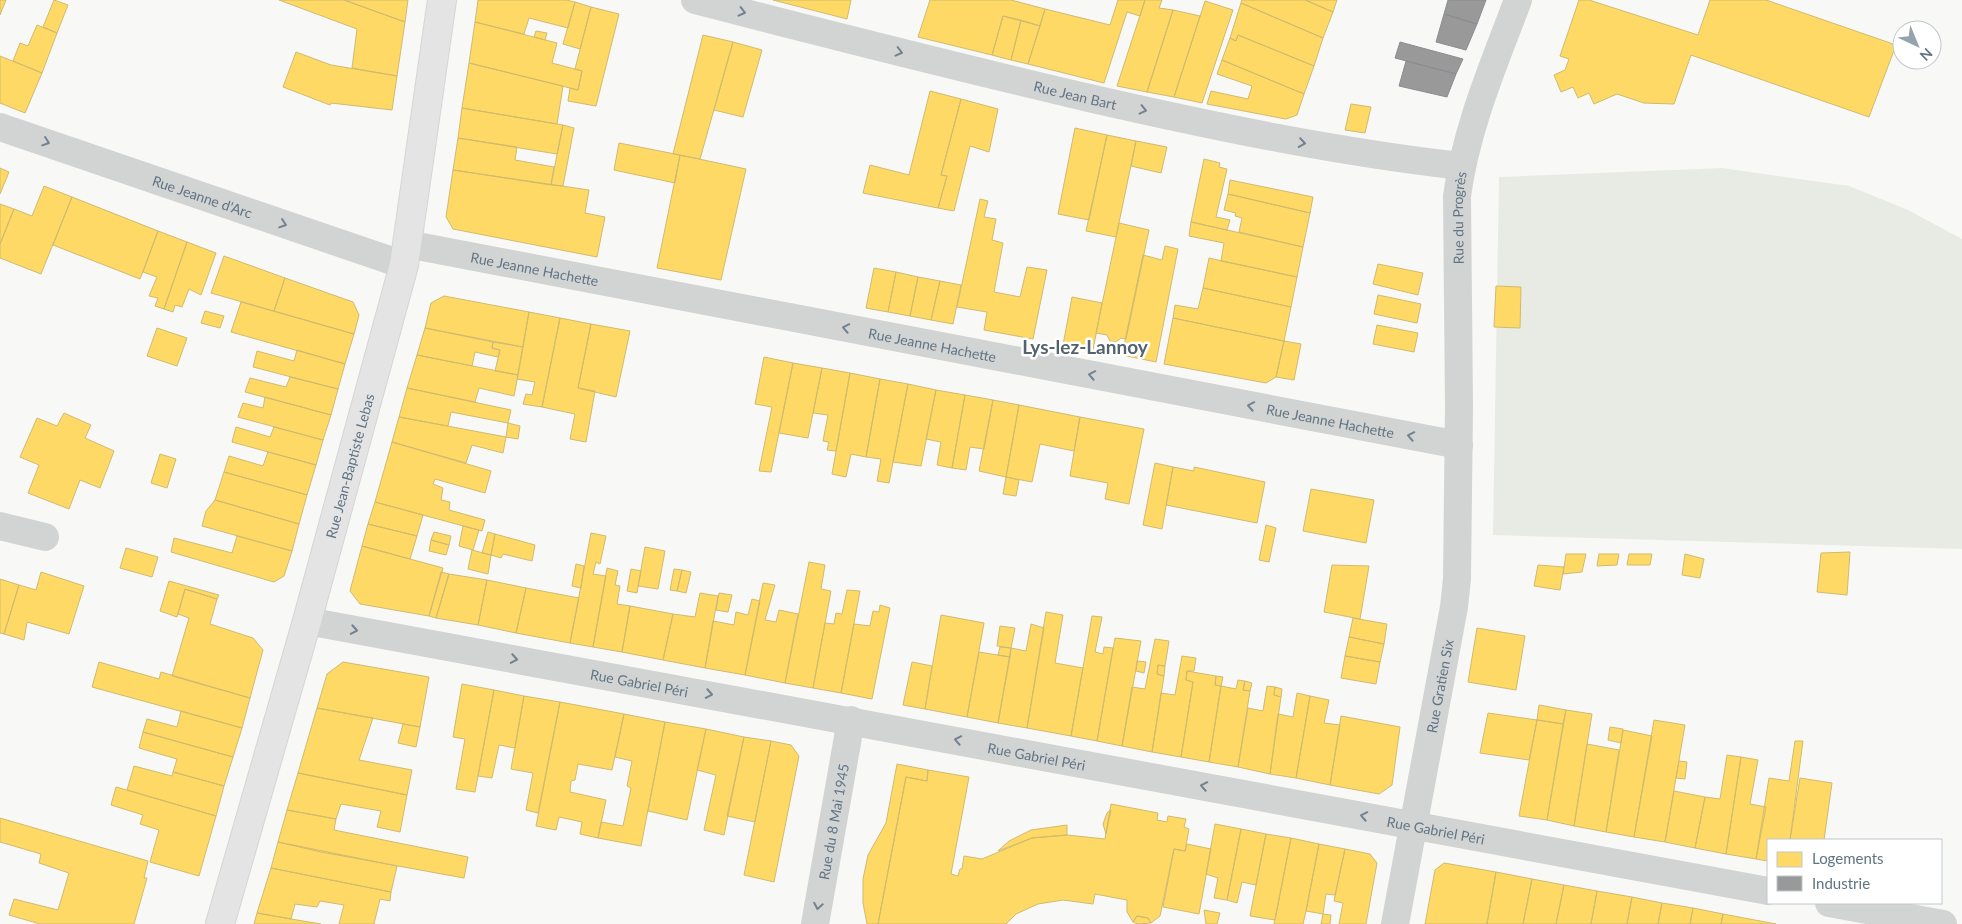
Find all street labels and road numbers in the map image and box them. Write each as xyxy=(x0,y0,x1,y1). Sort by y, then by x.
street label: Rue Jean Bart xyxy=(1032,77,1118,113)
street label: Rue du Progrès xyxy=(1448,170,1469,264)
street label: Rue Jeanne d'Arc xyxy=(150,171,255,221)
street label: Rue Jeanne Hachette xyxy=(469,248,600,289)
street label: Rue Jeanne Hachette xyxy=(867,324,998,365)
street label: Rue Jean-Baptiste Lebas xyxy=(321,392,377,540)
street label: Rue Jeanne Hachette xyxy=(1265,400,1396,441)
street label: Rue Gratien Six xyxy=(1422,638,1456,734)
street label: Rue Gabriel Péri xyxy=(589,665,690,700)
street label: Rue Gabriel Péri xyxy=(986,738,1087,773)
street label: Rue du 8 Mai 1945 xyxy=(814,762,852,881)
street label: Rue Gabriel Péri xyxy=(1386,812,1486,847)

